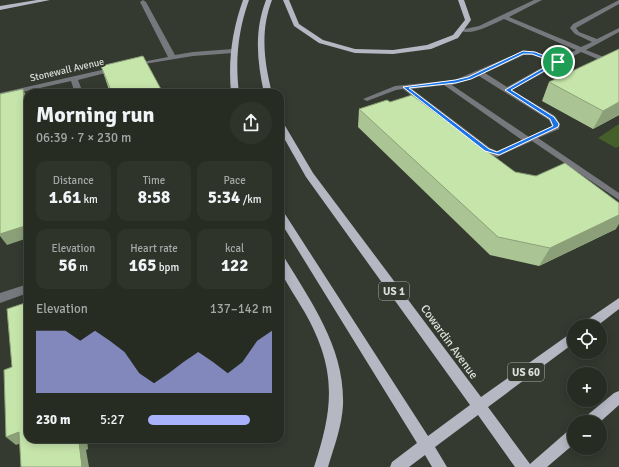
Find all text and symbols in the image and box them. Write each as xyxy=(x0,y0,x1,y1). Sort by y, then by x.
pin xyxy=(541,45,575,79)
icon: arrive xyxy=(547,51,569,73)
street label: Stonewall Avenue xyxy=(29,56,105,84)
text: Morning run xyxy=(36,101,155,128)
button: share xyxy=(230,102,272,144)
text: 06:39 · 7 × 230 m xyxy=(36,130,131,146)
text: Distance xyxy=(53,174,94,187)
text: Time xyxy=(143,174,165,187)
text: Pace xyxy=(224,174,246,187)
text: 1.61 xyxy=(49,187,81,208)
text: 8:58 xyxy=(138,187,170,208)
text: 5:34 xyxy=(208,187,240,208)
text: km xyxy=(81,193,98,206)
text: /km xyxy=(240,193,262,206)
text: Elevation xyxy=(51,242,95,255)
text: Heart rate xyxy=(130,242,178,255)
text: kcal xyxy=(225,242,244,255)
text: 56 xyxy=(59,255,77,276)
text: 165 xyxy=(129,255,156,276)
text: 122 xyxy=(221,255,248,276)
text: m xyxy=(77,261,88,274)
text: bpm xyxy=(156,261,179,274)
road number: US 1 xyxy=(379,282,409,300)
text: Elevation xyxy=(36,301,88,317)
text: 137–142 m xyxy=(210,301,272,317)
street label: Cowardin Avenue xyxy=(417,302,481,382)
map controls xyxy=(567,319,607,455)
button: locate xyxy=(567,319,607,359)
road number: US 60 xyxy=(508,363,544,381)
button: + xyxy=(567,367,607,407)
text: 230 m xyxy=(36,412,70,428)
text: 5:27 xyxy=(100,412,125,428)
button: − xyxy=(567,415,607,455)

